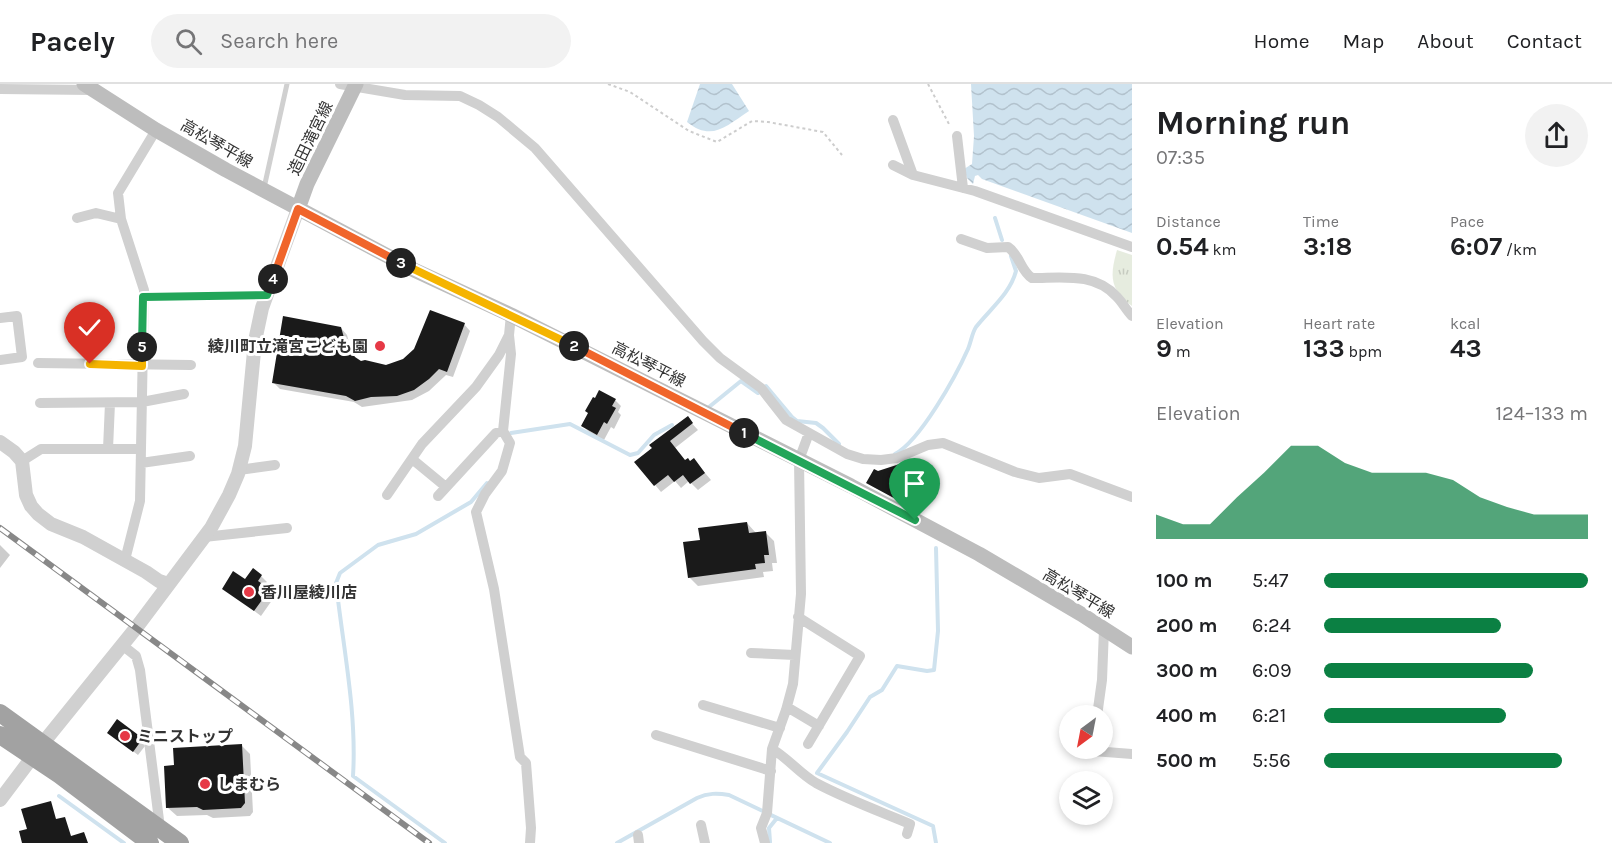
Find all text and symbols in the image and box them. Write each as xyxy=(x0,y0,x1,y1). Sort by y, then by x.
search box xyxy=(151,14,571,68)
text: Pacely xyxy=(30,25,115,58)
icon: search xyxy=(172,25,205,58)
text: Search here xyxy=(220,28,338,54)
text: Home xyxy=(1254,29,1310,53)
text: Map xyxy=(1343,29,1384,53)
text: About xyxy=(1417,29,1474,53)
text: Contact xyxy=(1507,29,1582,53)
street label: 造田滝宮線 xyxy=(284,98,337,178)
text: Morning run xyxy=(1156,104,1350,142)
button: share xyxy=(1525,104,1588,167)
street label: 高松琴平線 xyxy=(177,115,256,172)
text: 07:35 xyxy=(1156,146,1205,169)
text: Distance xyxy=(1156,212,1221,231)
text: Time xyxy=(1303,212,1339,231)
text: Pace xyxy=(1450,212,1484,231)
text: 0.54 xyxy=(1156,231,1209,262)
text: 3:18 xyxy=(1303,231,1352,262)
text: 6:07 xyxy=(1450,231,1502,262)
text: km xyxy=(1209,240,1236,259)
text: /km xyxy=(1502,240,1537,259)
pin: 3 xyxy=(386,248,416,278)
text: 3 xyxy=(396,253,406,272)
pin: 4 xyxy=(258,264,288,294)
text: 4 xyxy=(268,269,278,288)
pin xyxy=(64,302,115,364)
icon: check xyxy=(73,311,106,344)
text: Elevation xyxy=(1156,314,1224,333)
text: Heart rate xyxy=(1303,314,1375,333)
text: kcal xyxy=(1450,314,1481,333)
pin: 2 xyxy=(559,331,589,361)
pin: 5 xyxy=(127,332,157,362)
text: 9 xyxy=(1156,333,1172,364)
text: 133 xyxy=(1303,333,1345,364)
text: 43 xyxy=(1450,333,1482,364)
text: 2 xyxy=(569,336,579,355)
text: 5 xyxy=(137,337,147,356)
place label: 綾川町立滝宮こども園 xyxy=(208,337,368,356)
street label: 高松琴平線 xyxy=(609,338,689,391)
marker: 綾川町立滝宮こども園 xyxy=(373,339,387,353)
text: m xyxy=(1172,342,1191,361)
text: bpm xyxy=(1345,342,1382,361)
text: Elevation xyxy=(1156,402,1241,425)
text: 124–133 m xyxy=(1495,402,1588,425)
pin: 1 xyxy=(729,418,759,448)
text: 1 xyxy=(741,423,747,442)
pin xyxy=(889,458,940,520)
icon: arrive xyxy=(898,467,931,500)
street label: 高松琴平線 xyxy=(1040,565,1118,622)
text: 100 m xyxy=(1156,569,1212,592)
text: 5:47 xyxy=(1252,569,1288,592)
place label: 香川屋綾川店 xyxy=(261,583,357,602)
marker: 香川屋綾川店 xyxy=(242,585,256,599)
text: 200 m xyxy=(1156,614,1217,637)
text: 6:24 xyxy=(1252,614,1291,637)
text: 300 m xyxy=(1156,659,1218,682)
text: 6:09 xyxy=(1252,659,1292,682)
text: 400 m xyxy=(1156,704,1217,727)
text: 6:21 xyxy=(1252,704,1286,727)
north arrow xyxy=(1059,705,1113,759)
map controls xyxy=(1059,705,1113,825)
place label: ミニストップ xyxy=(137,727,233,746)
marker: ミニストップ xyxy=(118,729,132,743)
text: 500 m xyxy=(1156,749,1217,772)
text: 5:56 xyxy=(1252,749,1291,772)
button: layers xyxy=(1059,771,1113,825)
place label: しまむら xyxy=(217,775,281,794)
marker: しまむら xyxy=(198,777,212,791)

